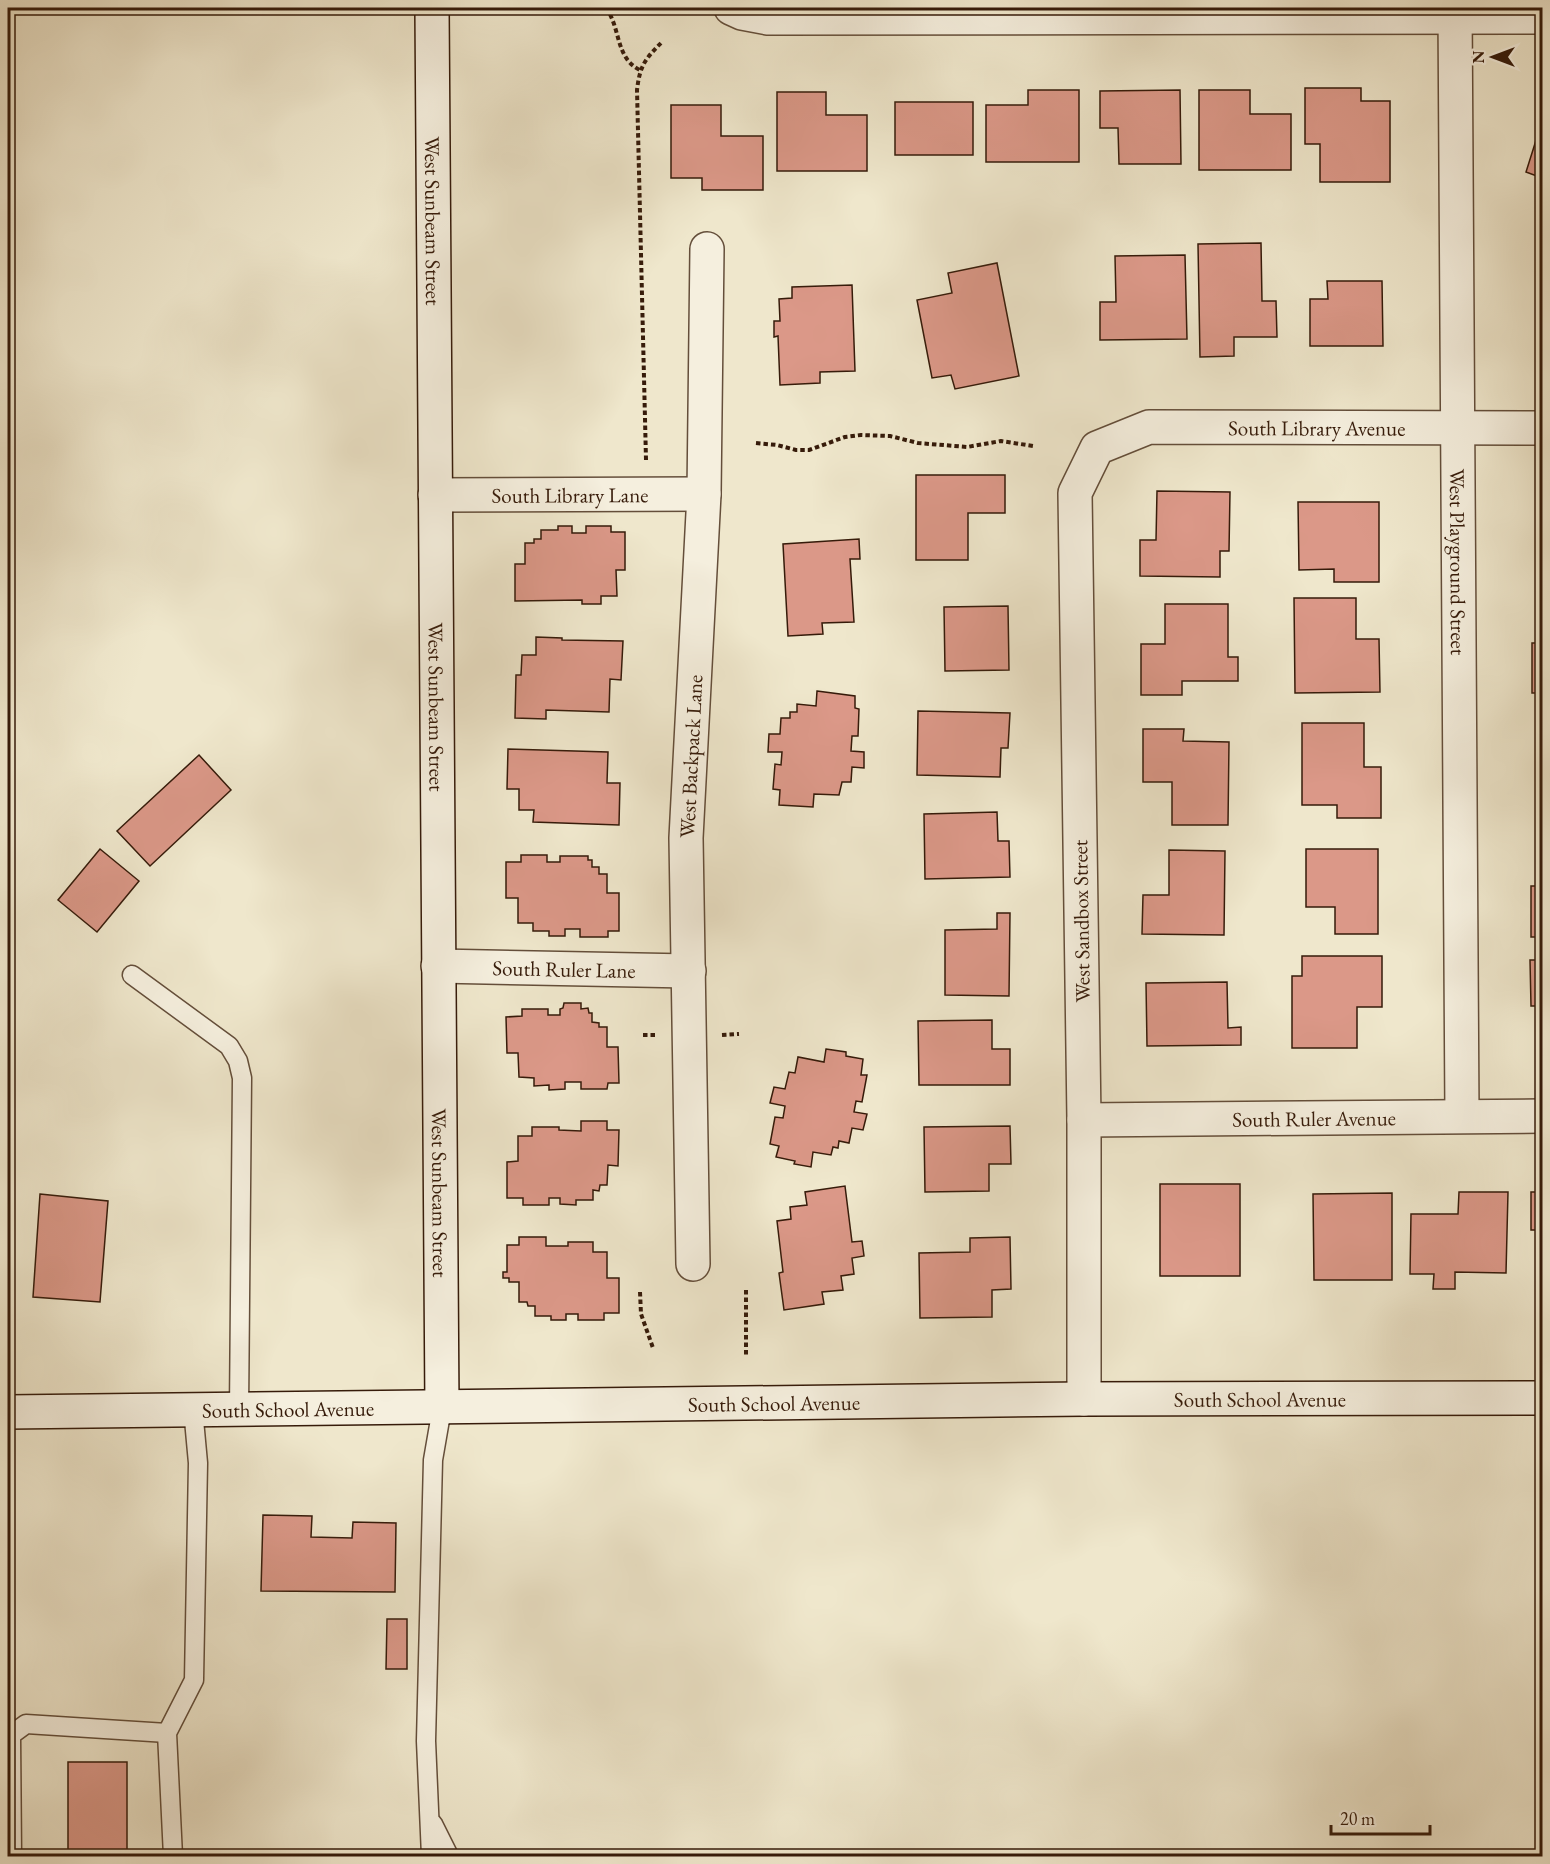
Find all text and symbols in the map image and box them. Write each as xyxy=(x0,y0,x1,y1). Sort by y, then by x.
north arrow xyxy=(1463,27,1523,87)
text: N xyxy=(1468,50,1489,63)
street label: West Sunbeam Street xyxy=(419,136,448,306)
street label: South Library Avenue xyxy=(1228,414,1405,441)
street label: West Playground Street xyxy=(1444,469,1473,656)
street label: South Library Lane xyxy=(491,481,649,508)
street label: West Sunbeam Street xyxy=(423,622,451,792)
street label: West Backpack Lane xyxy=(673,674,708,839)
street label: West Sandbox Street xyxy=(1066,839,1096,1003)
street label: South Ruler Lane xyxy=(492,954,636,983)
street label: South Ruler Avenue xyxy=(1232,1104,1396,1132)
street label: West Sunbeam Street xyxy=(426,1108,455,1278)
street label: South School Avenue xyxy=(1174,1385,1346,1412)
street label: South School Avenue xyxy=(688,1388,860,1417)
street label: South School Avenue xyxy=(202,1394,374,1423)
scale bar xyxy=(1331,1798,1430,1836)
text: 20 m xyxy=(1340,1807,1375,1830)

